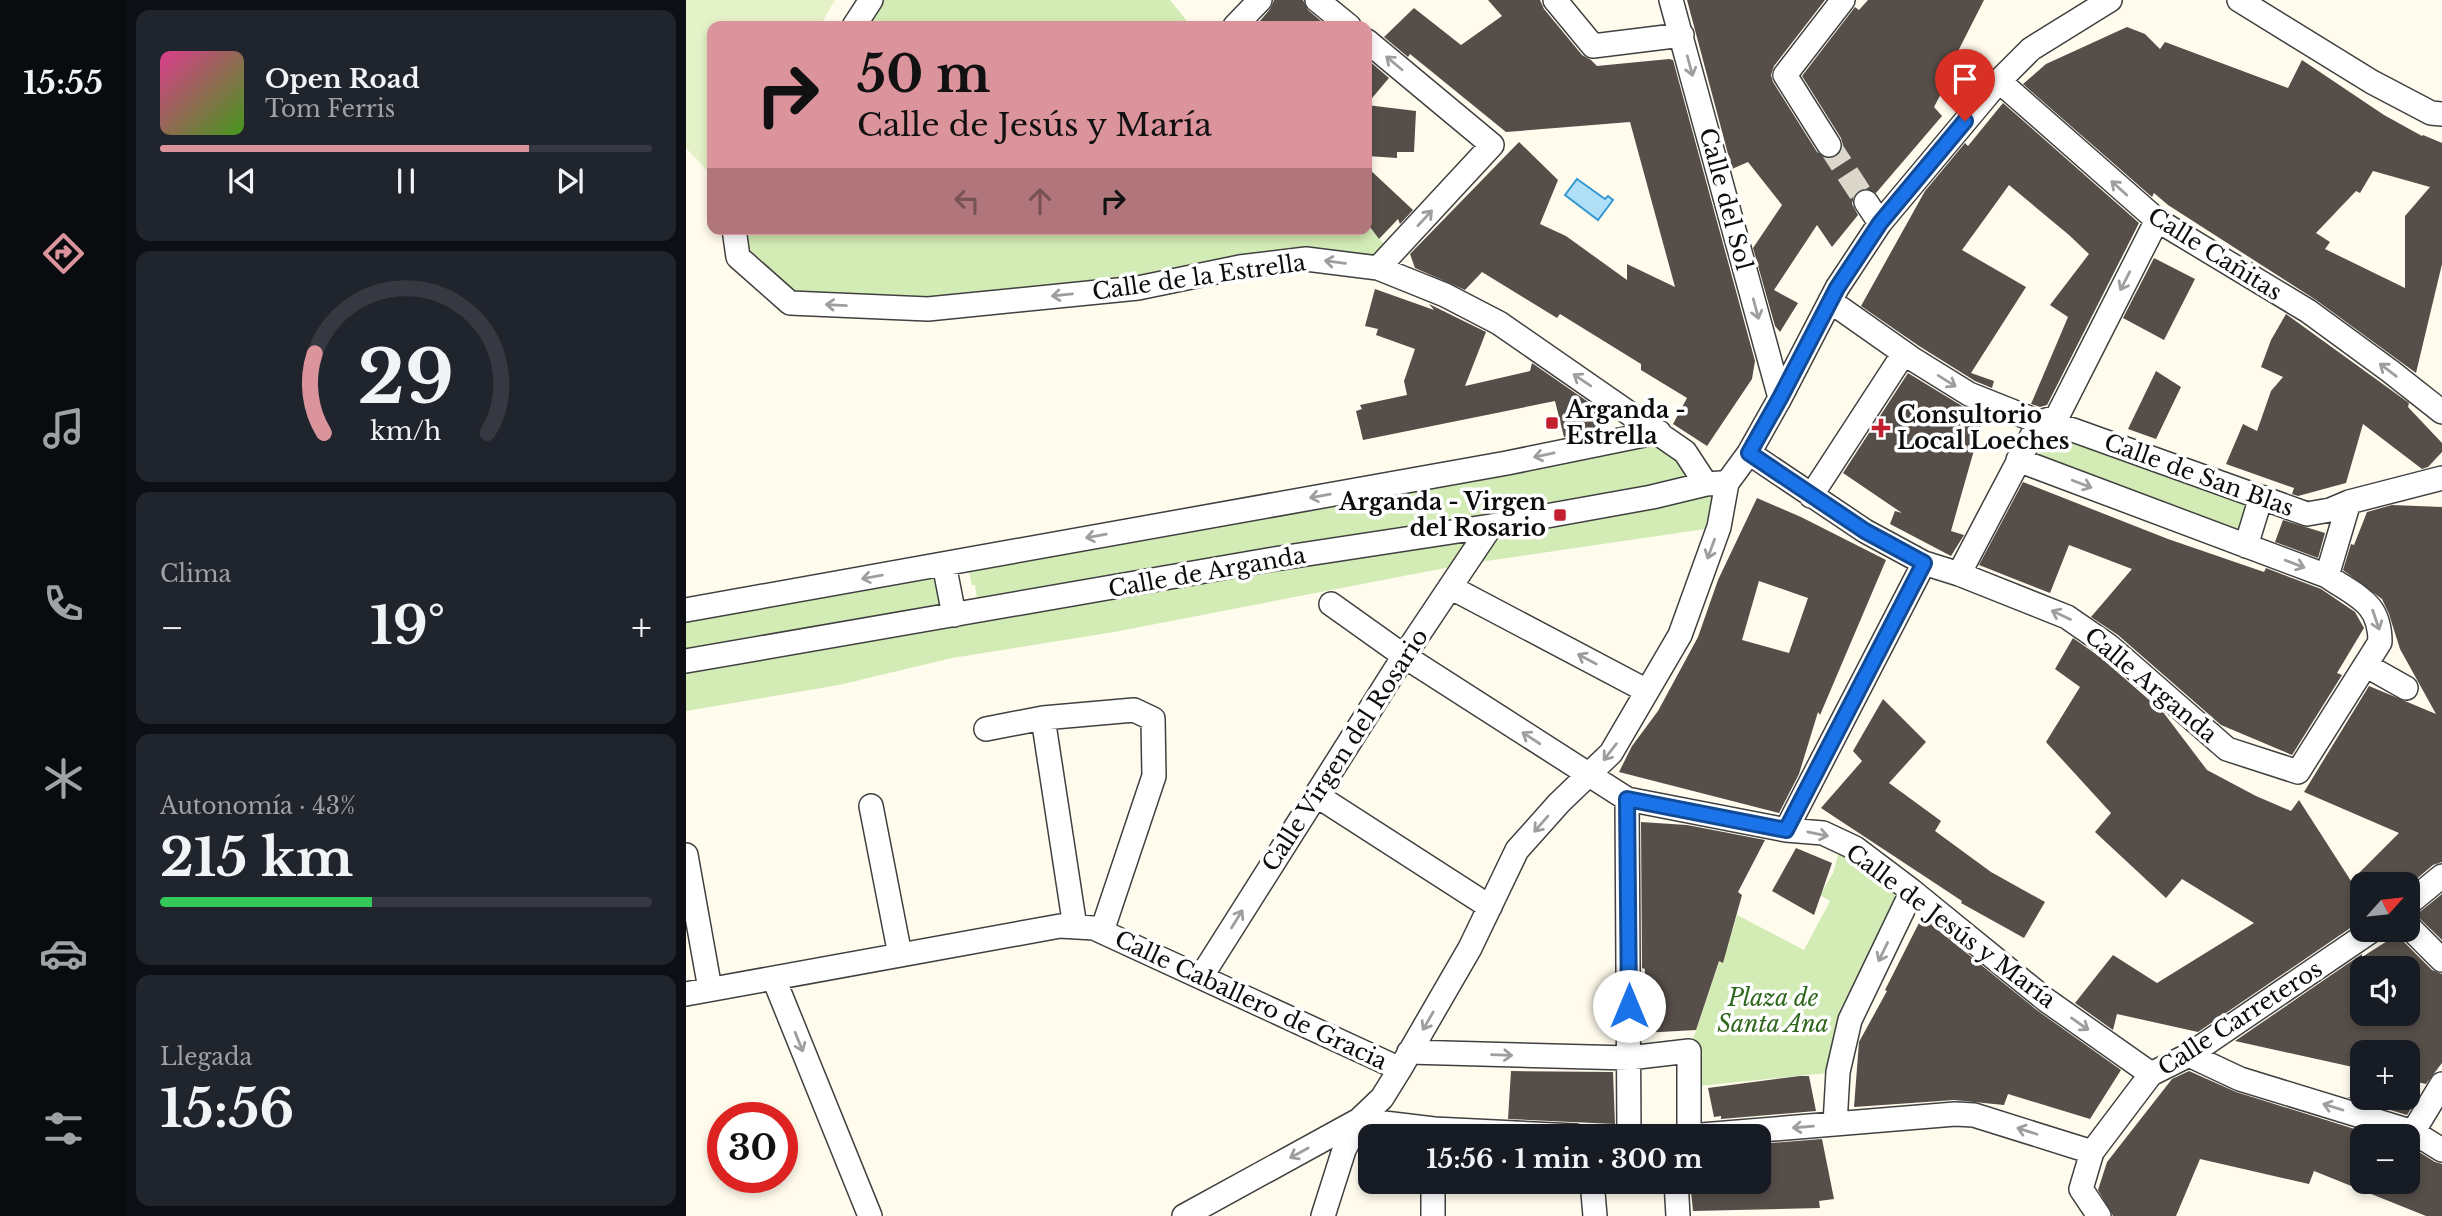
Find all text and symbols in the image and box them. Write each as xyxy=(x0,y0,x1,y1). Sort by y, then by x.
text: 50 m xyxy=(857,44,990,105)
icon: right xyxy=(742,49,833,140)
pin xyxy=(1935,49,1995,121)
one-way arrow xyxy=(1684,54,1697,76)
one-way arrow xyxy=(1385,55,1403,71)
icon: arrive xyxy=(1946,60,1984,98)
text: 15:55 xyxy=(23,63,103,103)
text: Open Road xyxy=(265,63,420,95)
text: Tom Ferris xyxy=(265,95,395,123)
text: Calle de Jesús y María xyxy=(857,105,1212,145)
street label: Calle del Sol xyxy=(1694,125,1758,273)
icon: previous xyxy=(223,162,261,200)
icon: pause xyxy=(387,162,425,200)
icon: next xyxy=(551,162,589,200)
one-way arrow xyxy=(2110,180,2128,196)
icon: left xyxy=(948,182,986,220)
icon: ahead xyxy=(1021,182,1059,220)
icon: right xyxy=(1094,182,1132,220)
street label: Calle Cañitas xyxy=(2143,202,2287,306)
one-way arrow xyxy=(1416,210,1433,227)
icon: directions xyxy=(39,229,88,278)
street label: Calle de la Estrella xyxy=(1090,248,1308,306)
one-way arrow xyxy=(1325,256,1347,269)
one-way arrow xyxy=(2118,270,2132,291)
one-way arrow xyxy=(1051,289,1074,302)
one-way arrow xyxy=(1750,297,1763,320)
one-way arrow xyxy=(825,298,847,311)
text: 29 xyxy=(358,332,454,423)
one-way arrow xyxy=(2380,362,2398,377)
one-way arrow xyxy=(1573,372,1592,387)
one-way arrow xyxy=(1937,374,1957,388)
place label: Arganda - Estrella xyxy=(1565,396,1686,450)
place label: Consultorio Local Loeches xyxy=(1897,401,2070,455)
icon: music xyxy=(39,404,88,453)
marker: Arganda - Estrella xyxy=(1544,415,1560,431)
text: km/h xyxy=(371,416,441,447)
marker: Consultorio Local Loeches xyxy=(1871,418,1891,438)
street label: Calle de San Blas xyxy=(2100,428,2298,522)
one-way arrow xyxy=(1533,449,1556,463)
one-way arrow xyxy=(2070,479,2092,491)
place label: Arganda - Virgen del Rosario xyxy=(1338,488,1546,542)
one-way arrow xyxy=(1309,490,1332,504)
marker: Arganda - Virgen del Rosario xyxy=(1552,507,1568,523)
one-way arrow xyxy=(1085,530,1108,544)
one-way arrow xyxy=(1704,538,1716,560)
street label: Calle de Arganda xyxy=(1106,541,1308,603)
one-way arrow xyxy=(2283,559,2305,572)
text: Clima xyxy=(160,560,231,588)
one-way arrow xyxy=(861,570,884,584)
icon: phone xyxy=(39,579,88,628)
text: 19° xyxy=(370,594,445,658)
text: − xyxy=(160,604,184,651)
text: + xyxy=(631,604,652,651)
one-way arrow xyxy=(2051,608,2072,621)
one-way arrow xyxy=(2371,609,2383,630)
street label: Calle Arganda xyxy=(2079,621,2223,749)
street label: Calle Virgen del Rosario xyxy=(1256,623,1434,877)
one-way arrow xyxy=(1577,652,1598,666)
one-way arrow xyxy=(1522,731,1541,746)
one-way arrow xyxy=(1603,742,1618,761)
icon: climate xyxy=(39,754,88,803)
text: Autonomía · 43% xyxy=(160,792,355,820)
one-way arrow xyxy=(1533,815,1549,833)
text: 215 km xyxy=(160,826,353,890)
one-way arrow xyxy=(1806,828,1829,842)
street label: Calle de Jesús y María xyxy=(1841,838,2061,1014)
north arrow xyxy=(2350,872,2420,942)
map controls xyxy=(2350,872,2420,1194)
one-way arrow xyxy=(1231,910,1245,930)
street label: Calle Caballero de Gracia xyxy=(1110,924,1392,1076)
icon: car xyxy=(39,929,88,978)
one-way arrow xyxy=(1875,941,1889,962)
street label: Calle Carreteros xyxy=(2153,955,2327,1081)
button: sound xyxy=(2350,956,2420,1026)
position arrow xyxy=(1592,969,1666,1043)
park label: Plaza de Santa Ana xyxy=(1717,984,1829,1038)
one-way arrow xyxy=(1420,1010,1434,1030)
one-way arrow xyxy=(2070,1017,2089,1031)
one-way arrow xyxy=(794,1031,807,1053)
button: + xyxy=(2350,1040,2420,1110)
text: Llegada xyxy=(160,1043,252,1071)
one-way arrow xyxy=(1490,1048,1513,1061)
text: 15:56 xyxy=(160,1077,294,1141)
one-way arrow xyxy=(2323,1100,2345,1113)
speed limit sign: 30 xyxy=(707,1102,798,1193)
icon: filters xyxy=(39,1104,88,1153)
one-way arrow xyxy=(1792,1121,1814,1134)
one-way arrow xyxy=(2017,1124,2039,1136)
button: − xyxy=(2350,1124,2420,1194)
text: 15:56 · 1 min · 300 m xyxy=(1426,1143,1703,1175)
one-way arrow xyxy=(1289,1147,1310,1160)

